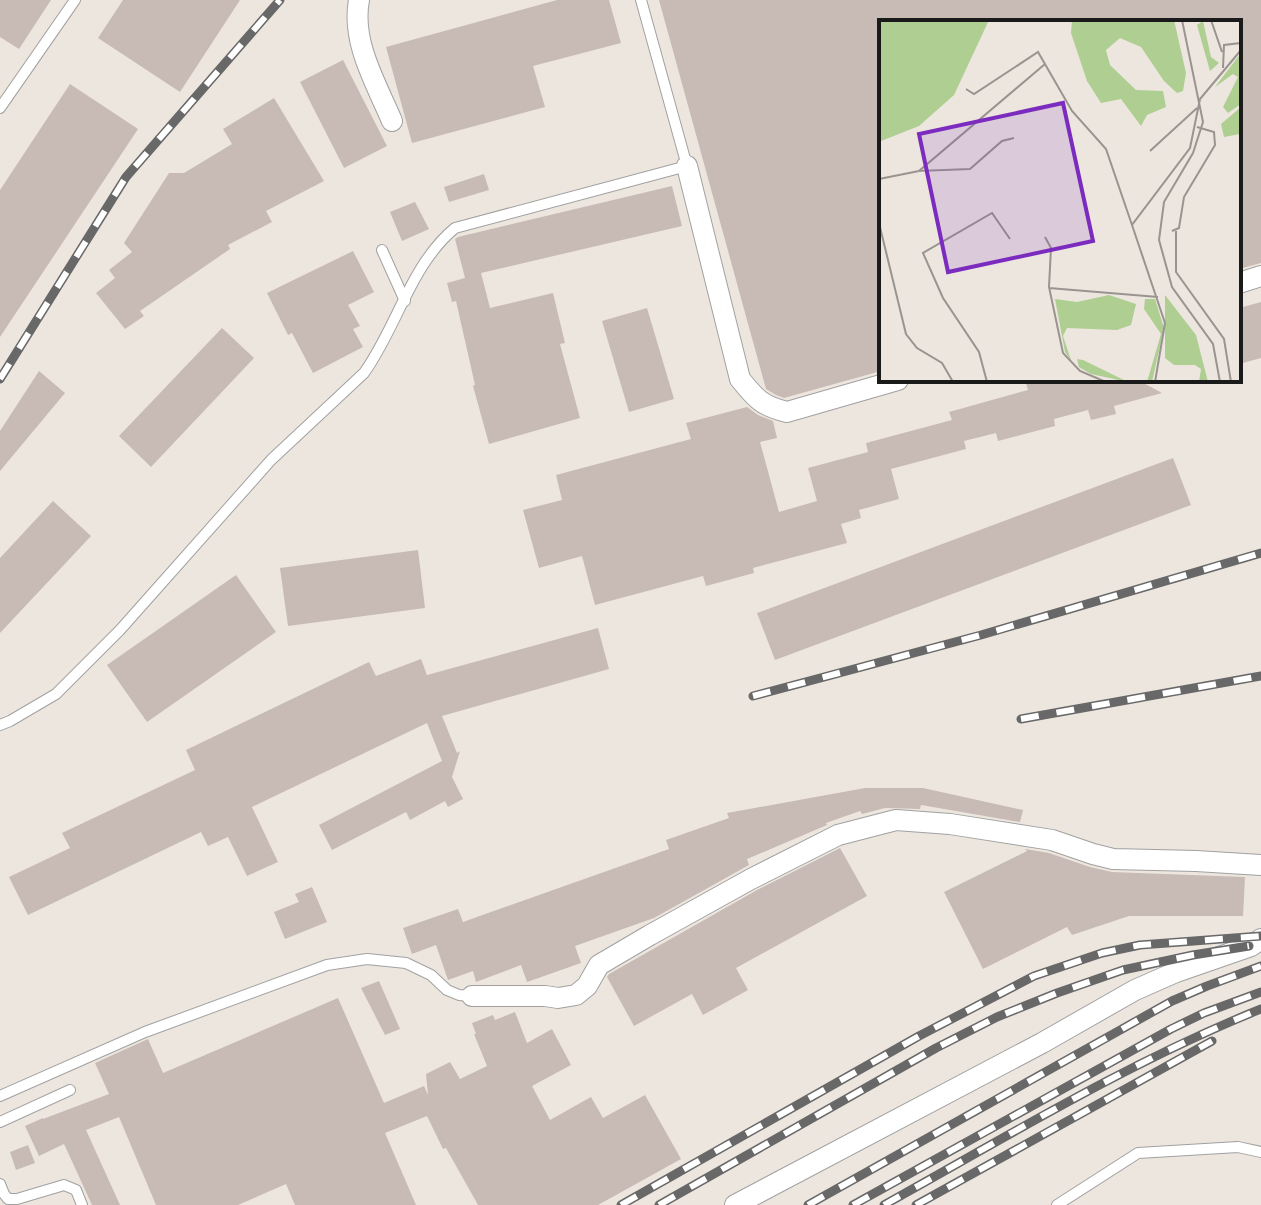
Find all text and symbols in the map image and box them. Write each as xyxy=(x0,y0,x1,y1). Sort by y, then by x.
inset map xyxy=(879,20,1241,382)

